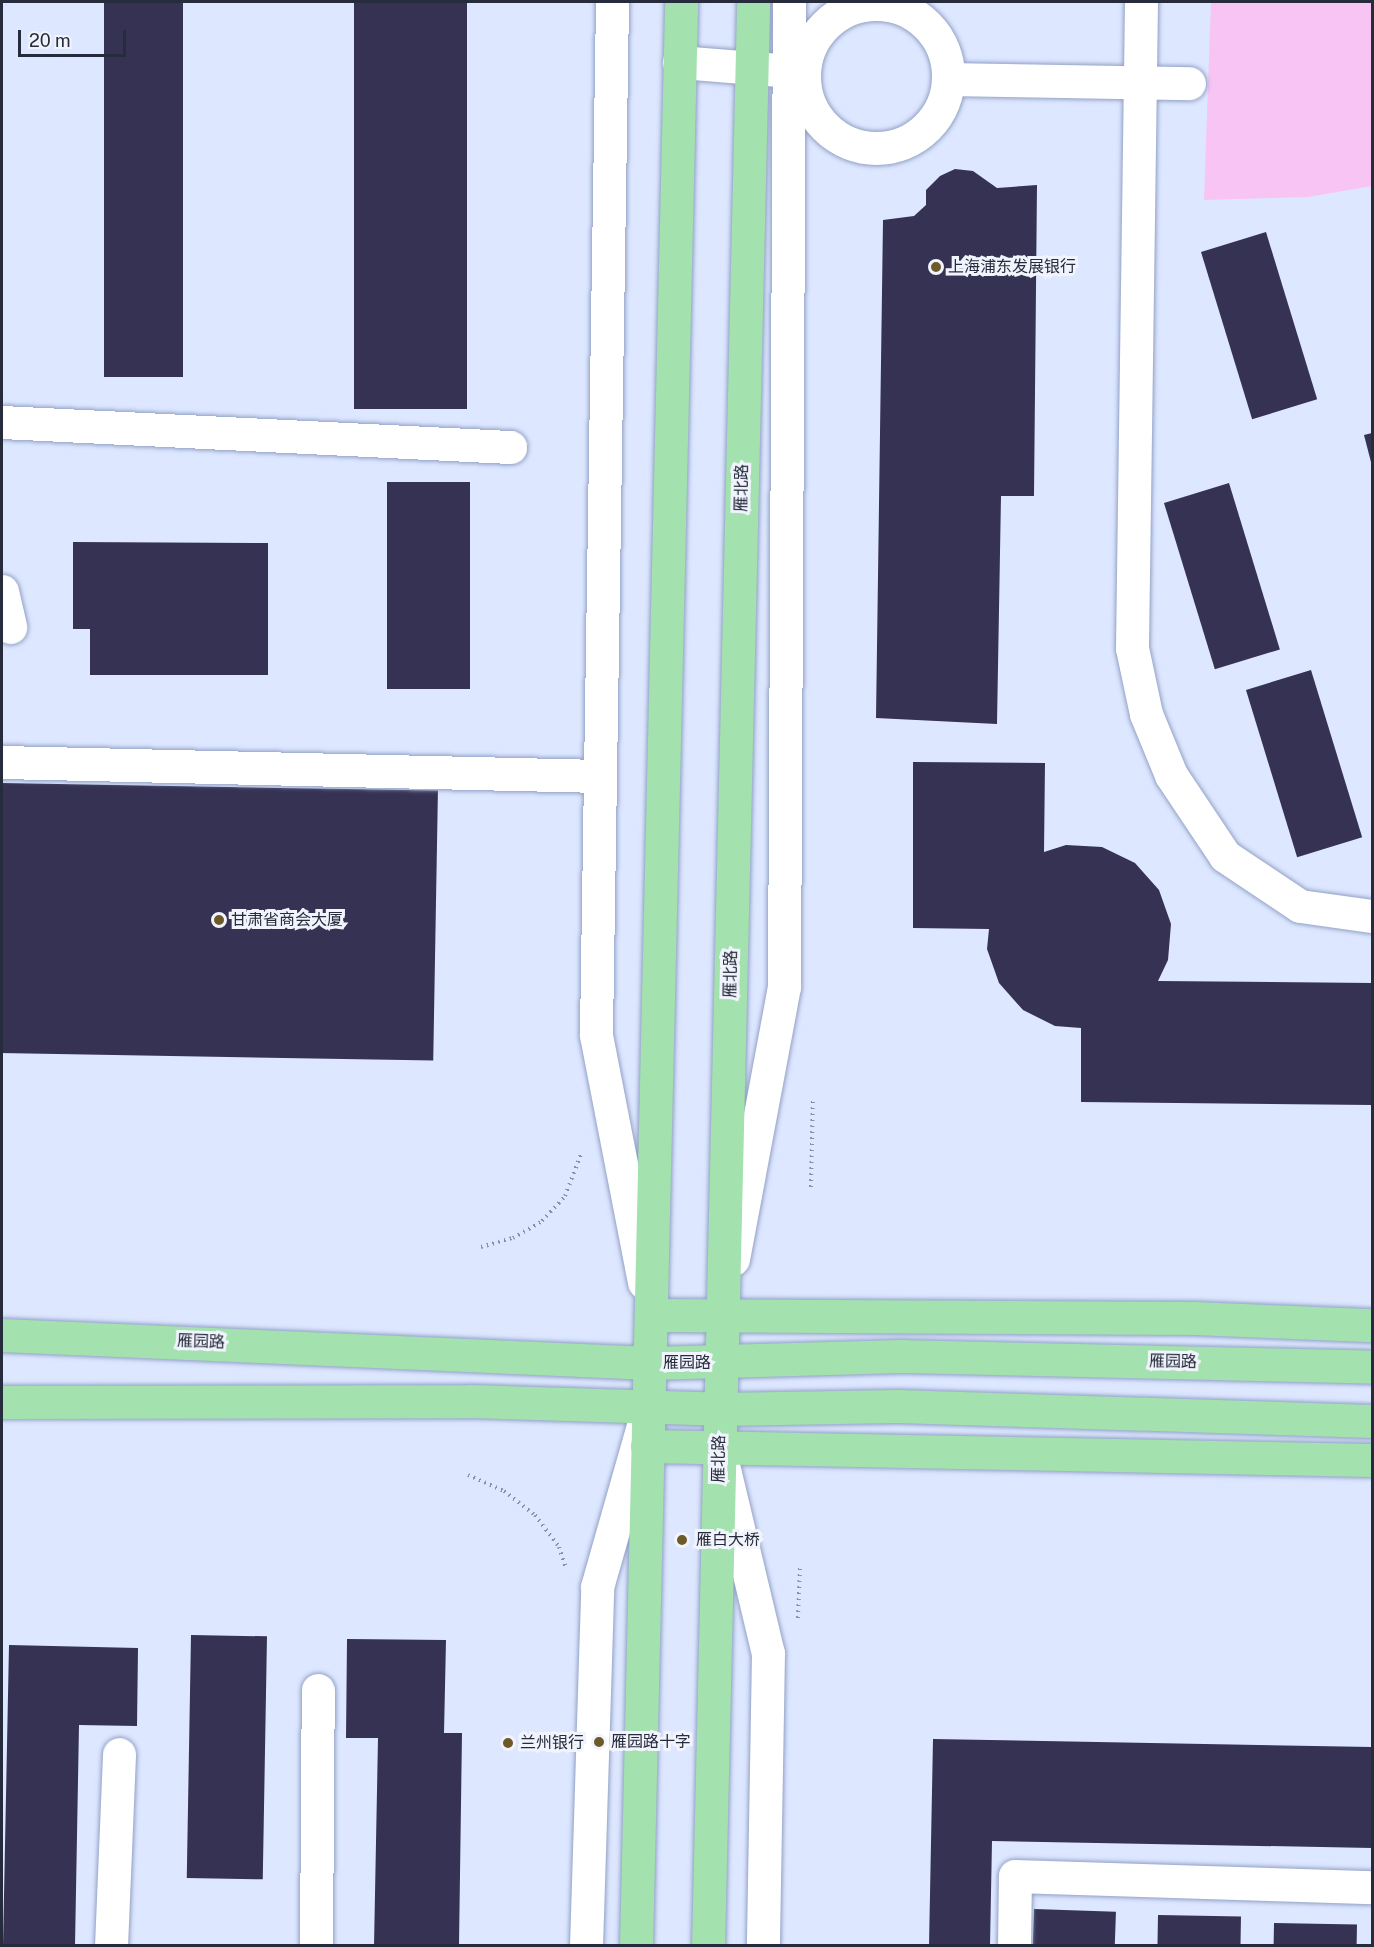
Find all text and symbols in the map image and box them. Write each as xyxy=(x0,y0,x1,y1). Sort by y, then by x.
scale bar xyxy=(21,18,129,56)
text: 20 m xyxy=(29,30,71,51)
place label: 上海浦东发展银行 xyxy=(948,257,1076,277)
marker: 上海浦东发展银行 xyxy=(929,260,943,274)
street label: 雁北路 xyxy=(732,464,752,512)
place label: 甘肃省商会大厦 xyxy=(231,910,343,930)
marker: 甘肃省商会大厦 xyxy=(212,913,226,927)
street label: 雁北路 xyxy=(721,950,741,998)
street label: 雁园路 xyxy=(177,1332,225,1352)
street label: 雁园路 xyxy=(1149,1352,1197,1372)
street label: 雁园路 xyxy=(663,1353,711,1373)
street label: 雁北路 xyxy=(709,1435,729,1483)
place label: 雁白大桥 xyxy=(696,1530,760,1550)
marker: 雁白大桥 xyxy=(673,1531,691,1549)
place label: 雁园路十字 xyxy=(611,1732,691,1752)
place label: 兰州银行 xyxy=(520,1733,584,1753)
marker: 雁园路十字 xyxy=(592,1735,606,1749)
marker: 兰州银行 xyxy=(501,1736,515,1750)

